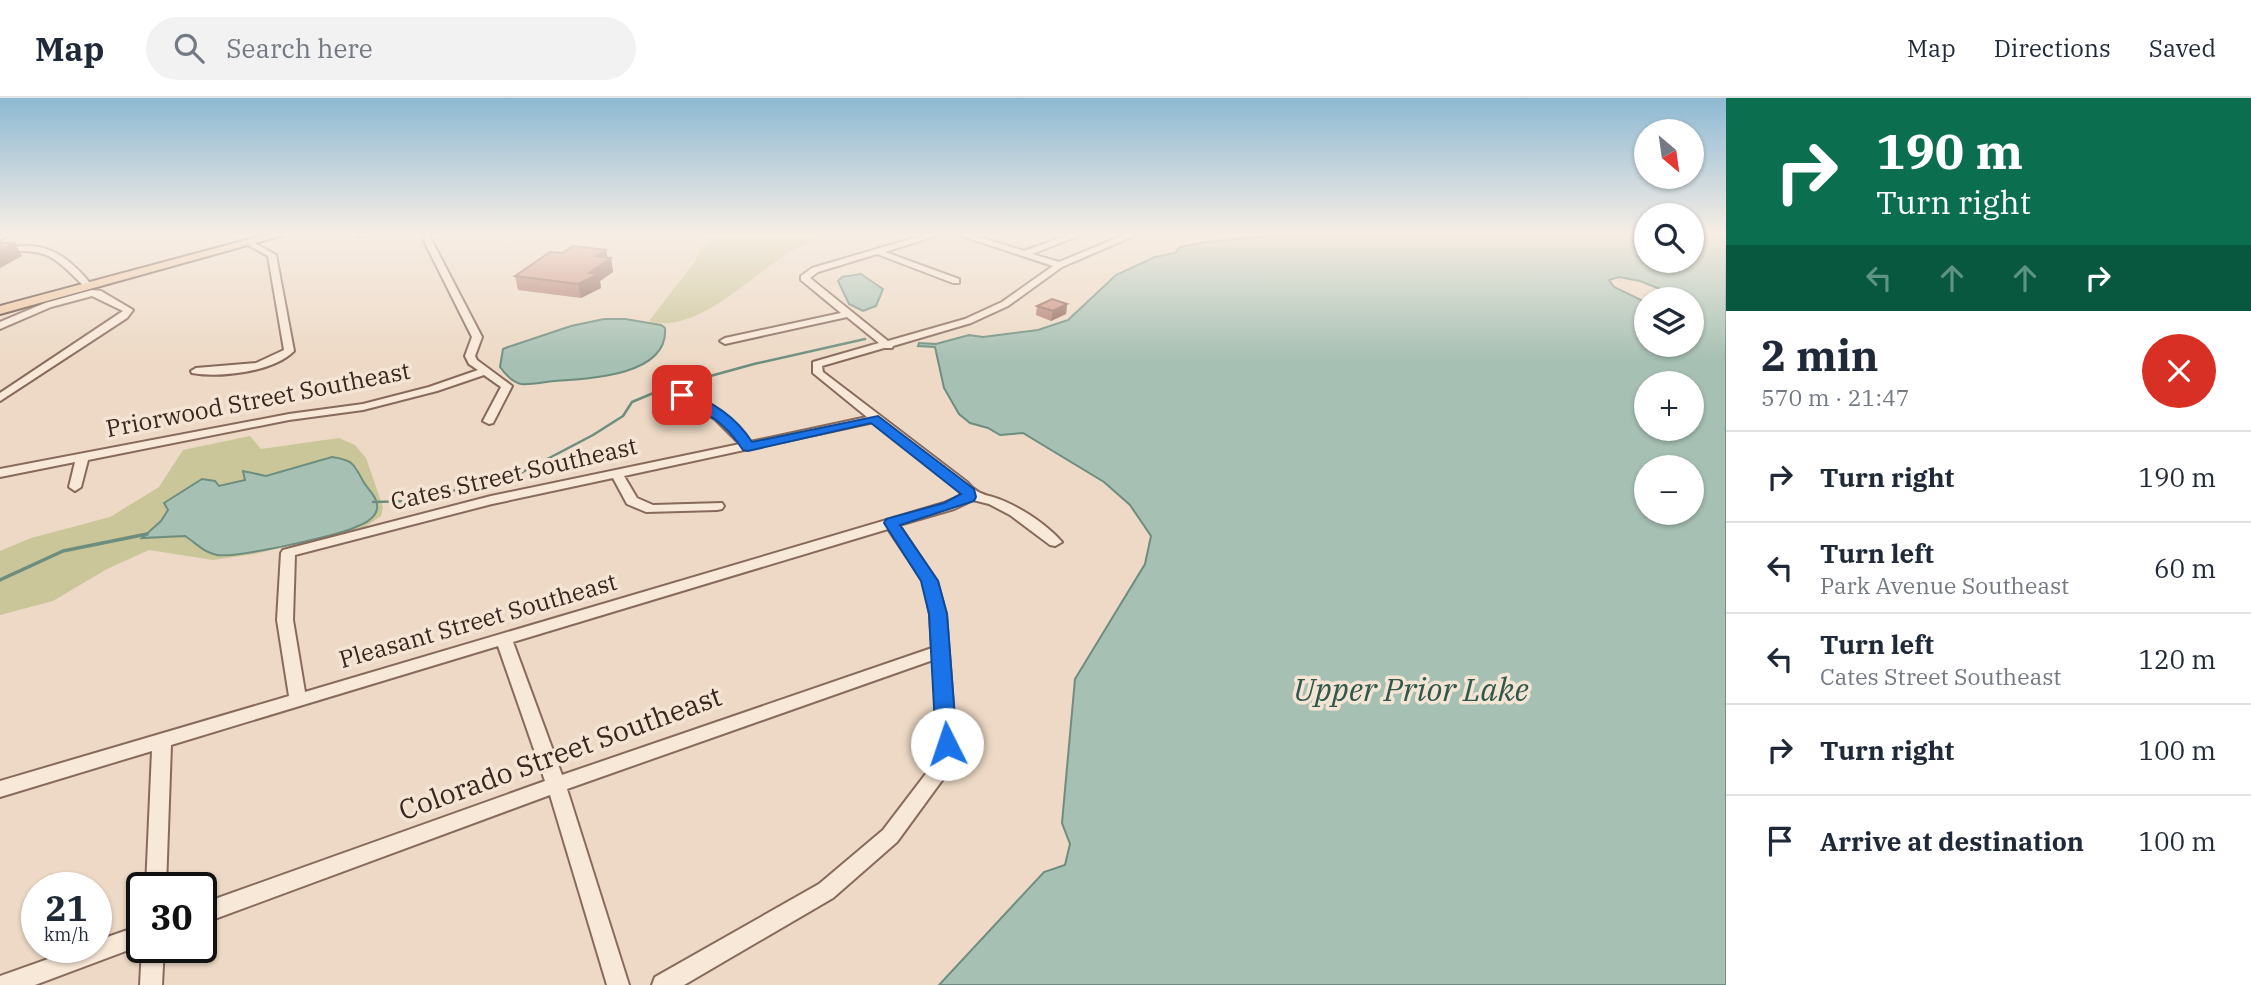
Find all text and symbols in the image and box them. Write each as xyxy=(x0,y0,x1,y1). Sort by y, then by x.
search box xyxy=(146,17,636,80)
text: Map xyxy=(35,27,104,70)
icon: search xyxy=(170,29,208,67)
text: Search here xyxy=(226,31,373,65)
text: Map xyxy=(1907,32,1956,64)
text: Directions xyxy=(1994,32,2111,64)
text: Saved xyxy=(2149,32,2216,64)
north arrow xyxy=(1634,119,1704,189)
map controls xyxy=(1634,119,1704,525)
text: 190 m xyxy=(1876,119,2023,182)
icon: right xyxy=(1761,126,1852,217)
text: Turn right xyxy=(1876,181,2031,223)
button: search xyxy=(1634,203,1704,273)
icon: left xyxy=(1860,259,1898,297)
icon: ahead xyxy=(1933,259,1971,297)
icon: ahead xyxy=(2006,259,2044,297)
icon: right xyxy=(2079,259,2117,297)
button: layers xyxy=(1634,287,1704,357)
text: 2 min xyxy=(1761,328,1879,383)
button: close xyxy=(2142,334,2216,408)
street label: Priorwood Street Southeast xyxy=(103,354,413,444)
pin xyxy=(652,365,712,425)
button: + xyxy=(1634,371,1704,441)
icon: arrive xyxy=(663,376,701,414)
text: 570 m · 21:47 xyxy=(1761,382,1910,412)
street label: Cates Street Southeast xyxy=(387,429,640,517)
button: − xyxy=(1634,455,1704,525)
icon: right xyxy=(1761,458,1799,496)
text: Turn right xyxy=(1820,460,1954,494)
text: 190 m xyxy=(2138,460,2216,494)
text: Turn left xyxy=(1820,536,1934,570)
icon: left xyxy=(1761,549,1799,587)
text: 60 m xyxy=(2154,551,2216,585)
street label: Pleasant Street Southeast xyxy=(335,565,620,675)
text: Park Avenue Southeast xyxy=(1820,570,2069,600)
text: Turn left xyxy=(1820,627,1934,661)
icon: left xyxy=(1761,640,1799,678)
text: 120 m xyxy=(2138,642,2216,676)
text: Cates Street Southeast xyxy=(1820,661,2061,691)
water label: Upper Prior Lake xyxy=(1293,668,1529,710)
street label: Colorado Street Southeast xyxy=(393,677,726,828)
position arrow xyxy=(910,707,984,781)
icon: right xyxy=(1761,731,1799,769)
text: Turn right xyxy=(1820,733,1954,767)
text: 100 m xyxy=(2138,733,2216,767)
icon: arrive xyxy=(1761,822,1799,860)
text: Arrive at destination xyxy=(1820,824,2084,858)
text: 100 m xyxy=(2138,824,2216,858)
speed limit sign: 30 xyxy=(126,872,217,963)
text: 21 xyxy=(45,885,88,931)
text: km/h xyxy=(44,923,89,946)

